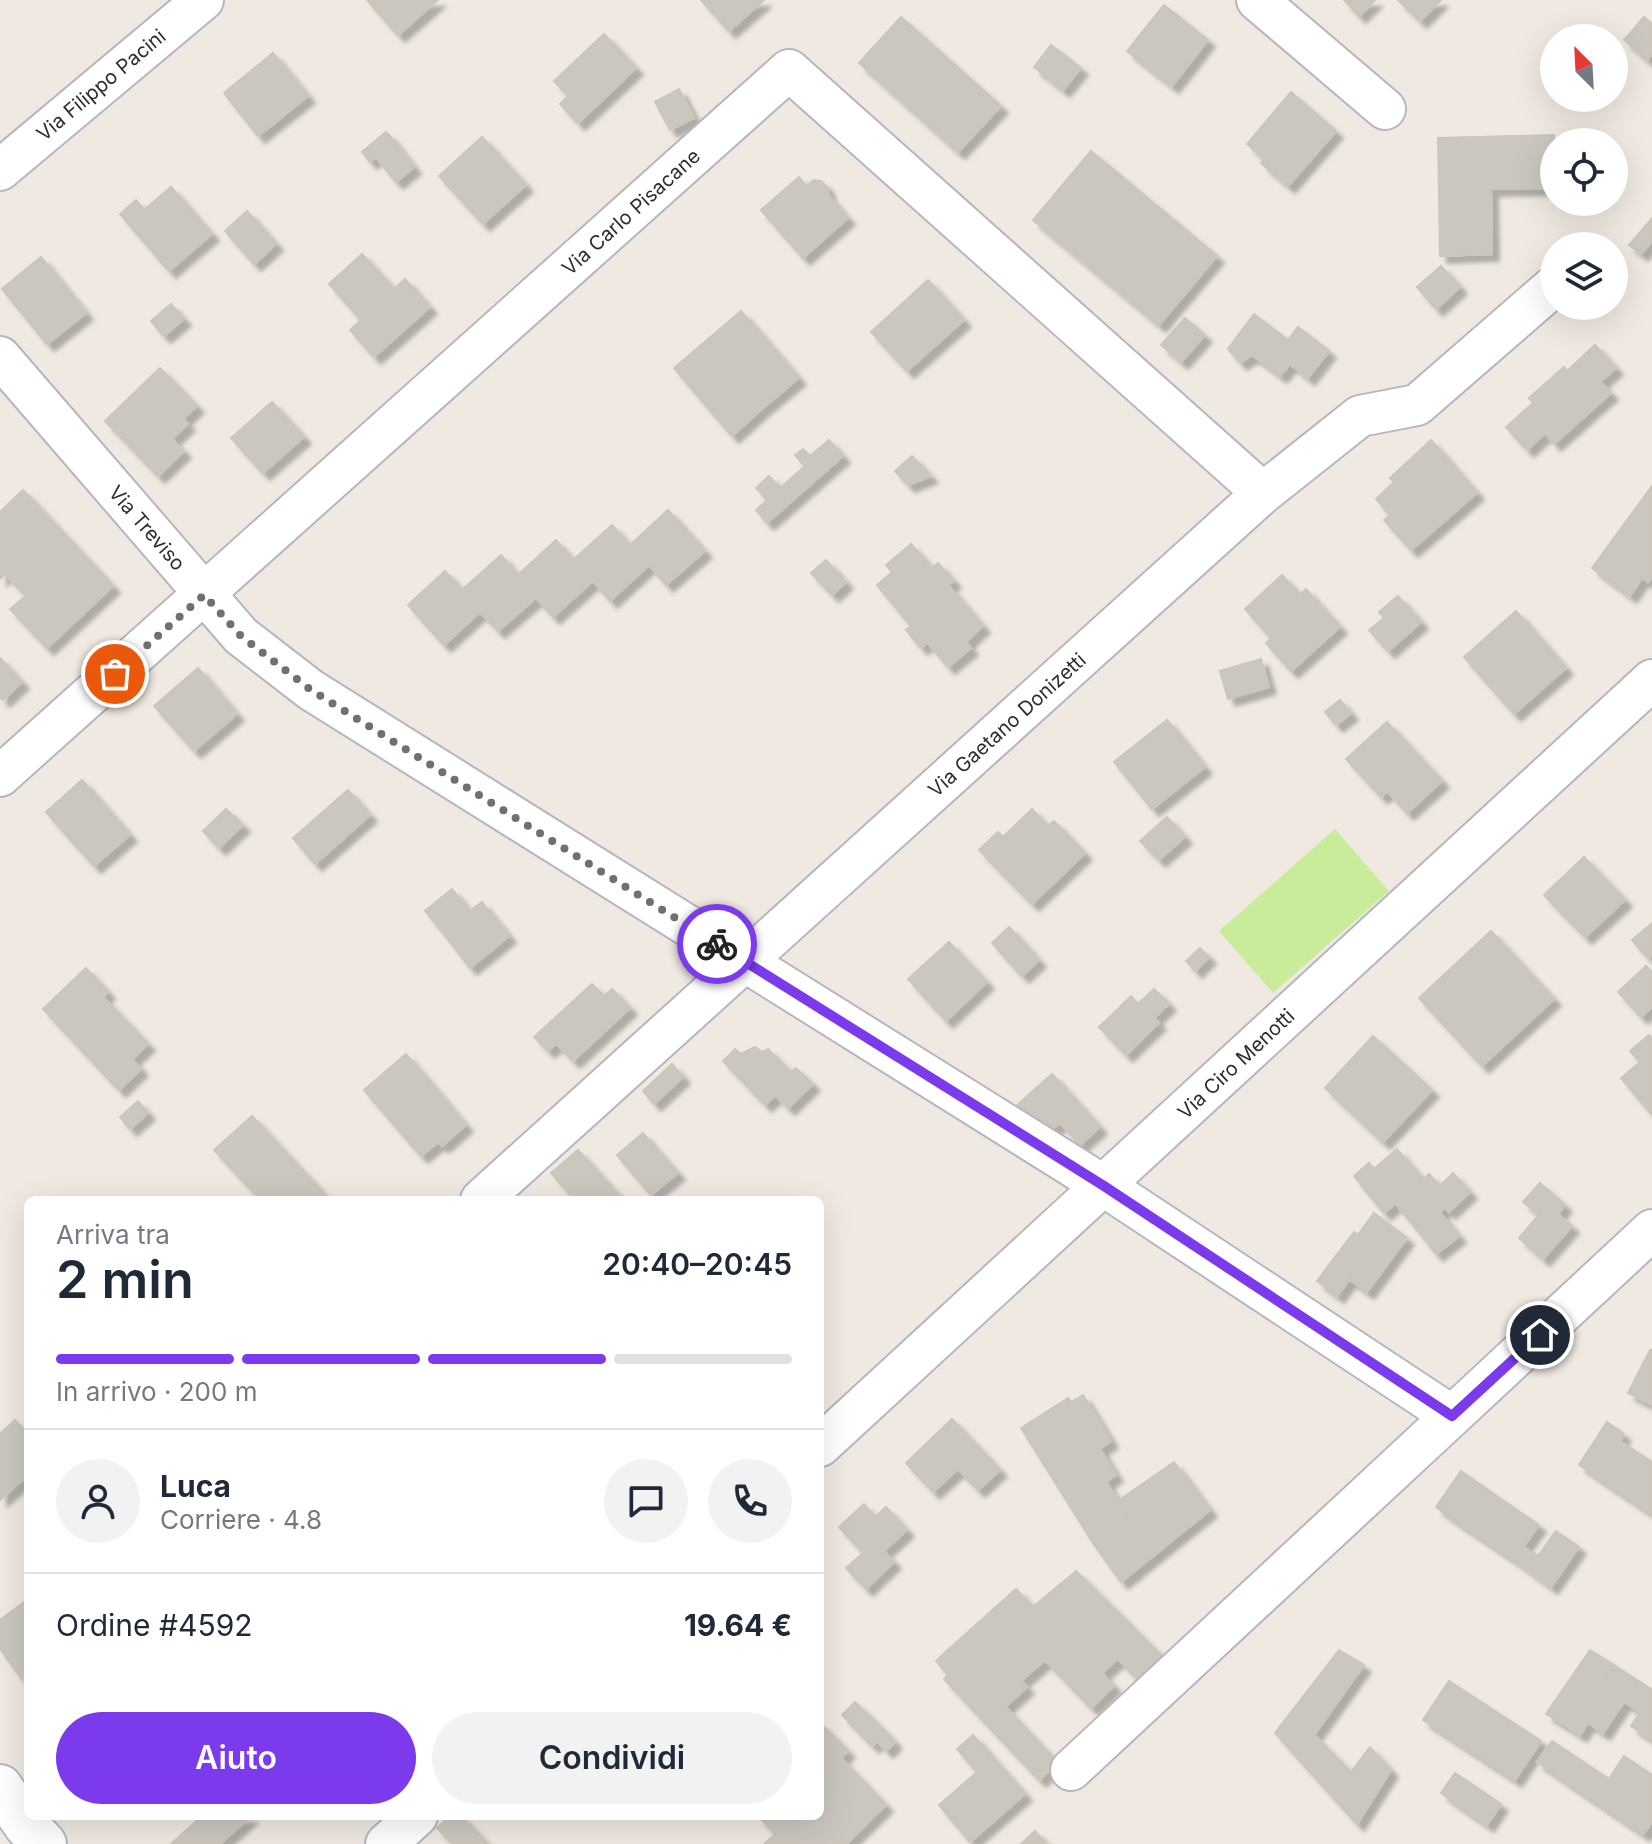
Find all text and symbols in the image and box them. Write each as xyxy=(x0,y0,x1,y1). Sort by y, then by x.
street label: Via Filippo Pacini xyxy=(32,24,170,146)
north arrow xyxy=(1540,24,1628,112)
map controls xyxy=(1540,24,1628,320)
button: locate xyxy=(1540,128,1628,216)
street label: Via Carlo Pisacane xyxy=(557,144,705,280)
button: layers xyxy=(1540,232,1628,320)
street label: Via Treviso xyxy=(104,481,190,575)
pin xyxy=(81,640,149,708)
street label: Via Gaetano Donizetti xyxy=(923,648,1091,802)
icon: bag xyxy=(93,652,137,696)
courier xyxy=(677,904,757,984)
icon: bike xyxy=(695,922,739,966)
street label: Via Ciro Menotti xyxy=(1173,1004,1299,1124)
text: Arriva tra xyxy=(56,1219,170,1250)
text: 20:40–20:45 xyxy=(602,1246,792,1282)
text: 2 min xyxy=(56,1248,194,1311)
pin xyxy=(1506,1301,1574,1369)
icon: home xyxy=(1518,1313,1562,1357)
text: In arrivo · 200 m xyxy=(56,1376,258,1407)
button: person xyxy=(56,1459,140,1543)
button: chat xyxy=(604,1459,688,1543)
button: phone xyxy=(708,1459,792,1543)
text: Luca xyxy=(160,1468,231,1504)
text: Corriere · 4.8 xyxy=(160,1504,322,1535)
text: Ordine #4592 xyxy=(56,1607,253,1643)
text: 19.64 € xyxy=(684,1607,792,1643)
button: Aiuto xyxy=(56,1712,416,1804)
button: Condividi xyxy=(432,1712,792,1804)

